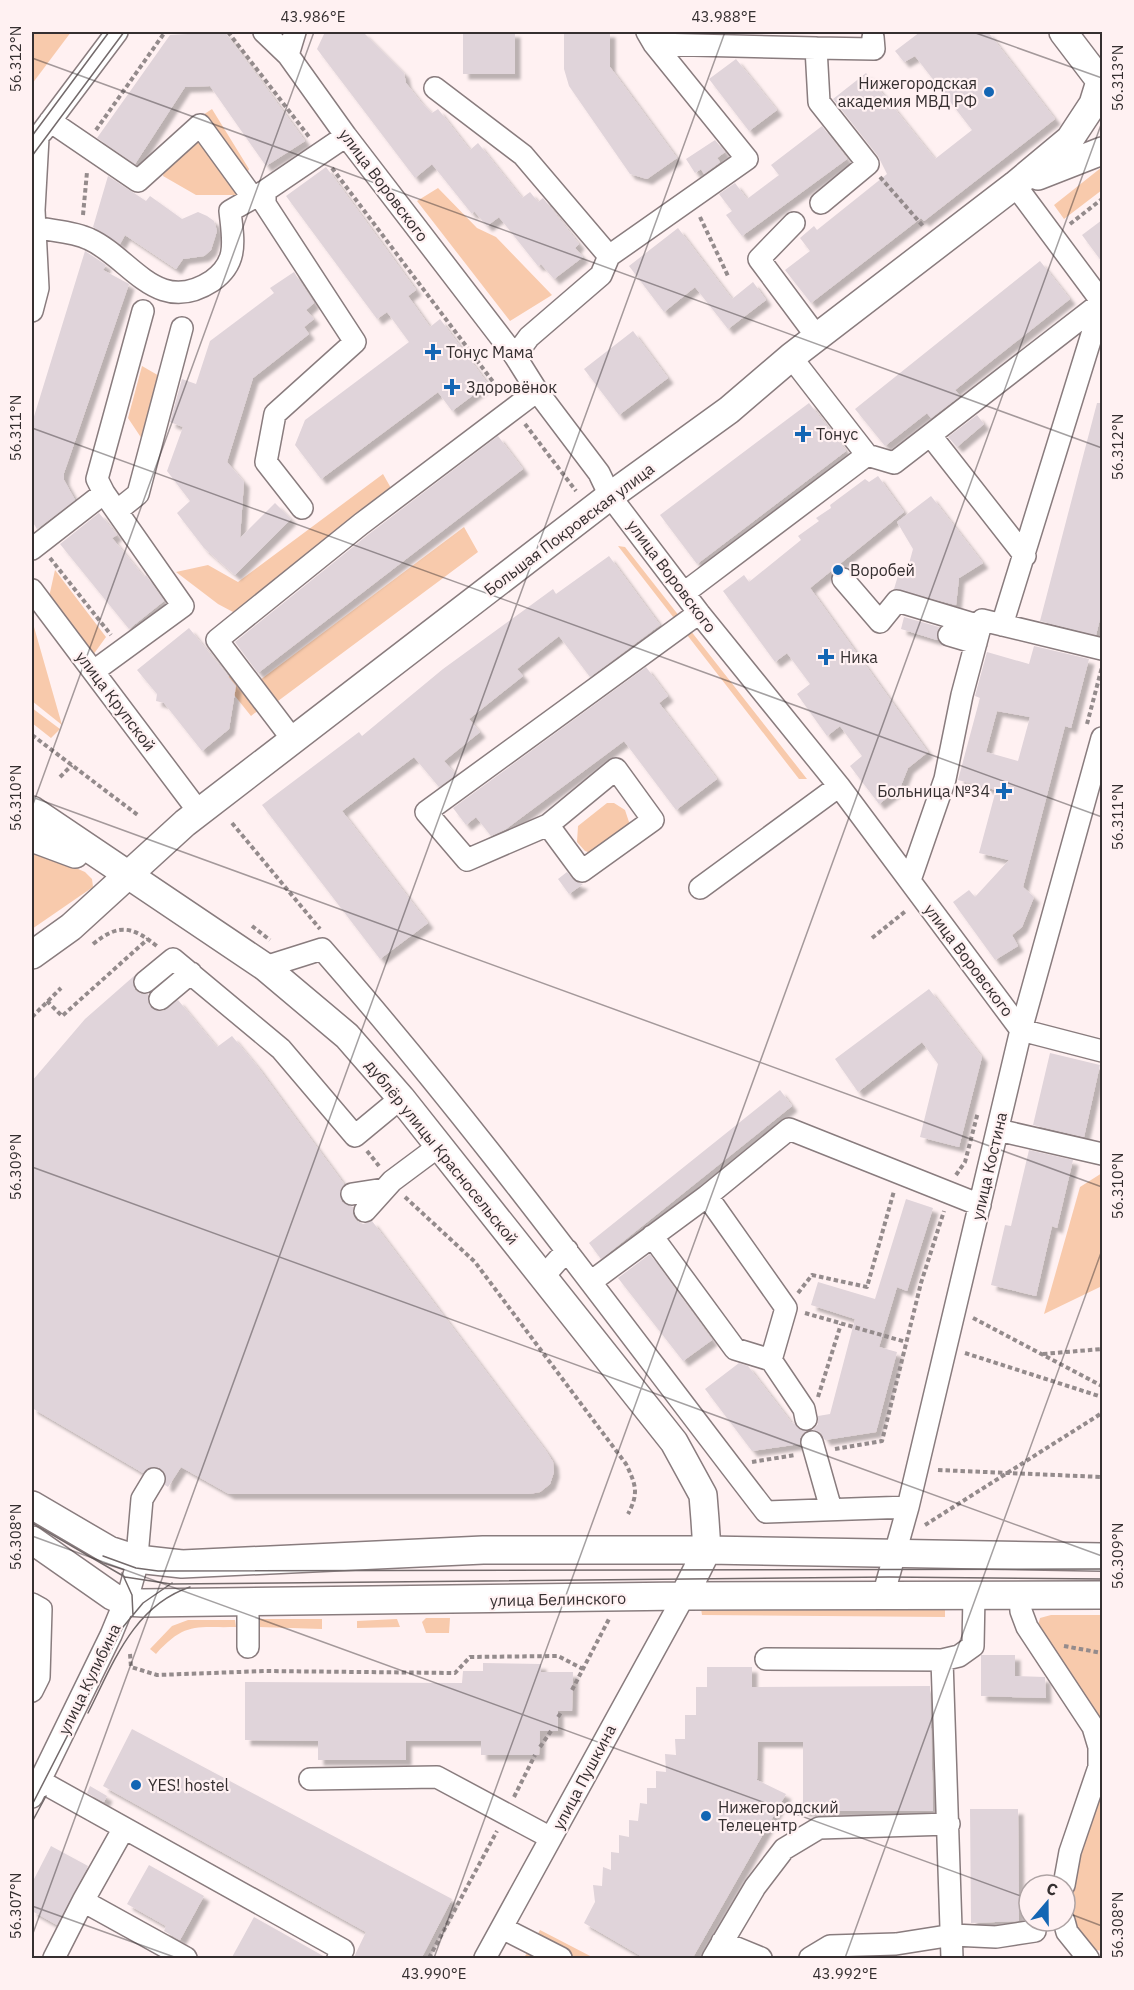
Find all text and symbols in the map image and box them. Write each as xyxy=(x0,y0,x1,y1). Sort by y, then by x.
text: 43.986°E xyxy=(281,7,345,26)
text: 43.988°E xyxy=(692,7,756,26)
text: 56.312°N xyxy=(6,26,25,92)
text: 56.313°N xyxy=(1108,45,1127,111)
place label: Нижегородская академия МВД РФ xyxy=(838,73,977,111)
marker: Нижегородская академия МВД РФ xyxy=(982,85,996,99)
street label: улица Воровского xyxy=(335,125,433,245)
place label: Тонус Мама xyxy=(446,342,534,362)
marker: Тонус Мама xyxy=(424,343,442,361)
place label: Здоровёнок xyxy=(466,377,557,397)
marker: Здоровёнок xyxy=(443,378,461,396)
text: 56.311°N xyxy=(6,395,25,461)
text: 56.312°N xyxy=(1108,414,1127,480)
place label: Тонус xyxy=(816,424,858,444)
marker: Тонус xyxy=(794,425,812,443)
street label: Большая Покровская улица xyxy=(480,458,658,600)
street label: улица Воровского xyxy=(623,516,721,636)
place label: Воробей xyxy=(850,560,915,580)
marker: Воробей xyxy=(831,563,845,577)
street label: улица Крупской xyxy=(72,647,160,755)
place label: Ника xyxy=(840,647,878,667)
marker: Ника xyxy=(817,648,835,666)
text: 56.310°N xyxy=(6,765,25,831)
place label: Больница №34 xyxy=(877,781,990,801)
marker: Больница №34 xyxy=(995,782,1013,800)
text: 56.311°N xyxy=(1108,784,1127,850)
street label: улица Воровского xyxy=(920,900,1018,1020)
street label: дублёр улицы Красносельской xyxy=(361,1055,523,1249)
street label: улица Костина xyxy=(967,1110,1011,1222)
text: 56.309°N xyxy=(6,1134,25,1200)
text: 56.310°N xyxy=(1108,1153,1127,1219)
text: 56.308°N xyxy=(6,1504,25,1570)
text: 56.309°N xyxy=(1108,1523,1127,1589)
street label: улица Белинского xyxy=(490,1588,626,1610)
street label: улица Кулибина xyxy=(54,1620,125,1738)
street label: улица Пушкина xyxy=(548,1721,620,1833)
place label: YES! hostel xyxy=(148,1775,229,1795)
marker: YES! hostel xyxy=(129,1778,143,1792)
place label: Нижегородский Телецентр xyxy=(718,1797,839,1835)
marker: Нижегородский Телецентр xyxy=(699,1809,713,1823)
text: 56.307°N xyxy=(6,1873,25,1939)
north arrow xyxy=(1017,1873,1077,1933)
text: С xyxy=(1044,1878,1060,1900)
text: 56.308°N xyxy=(1108,1892,1127,1958)
text: 43.990°E xyxy=(402,1964,466,1983)
text: 43.992°E xyxy=(813,1964,877,1983)

